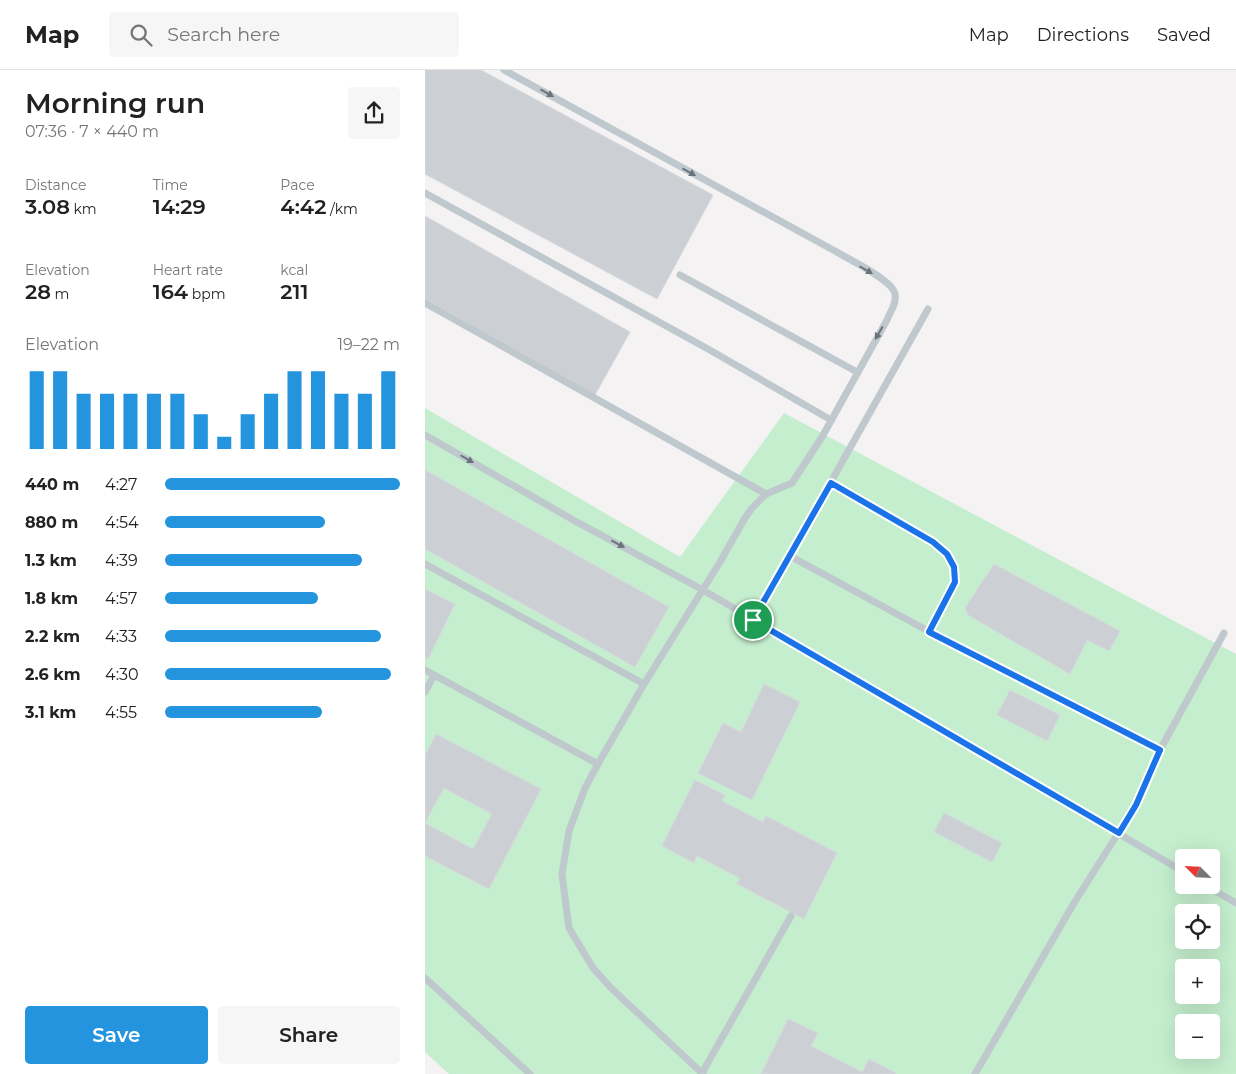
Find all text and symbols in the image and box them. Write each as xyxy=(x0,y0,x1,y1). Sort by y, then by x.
search box xyxy=(109,12,459,57)
text: Map xyxy=(25,20,79,49)
icon: search xyxy=(127,21,155,49)
text: Search here xyxy=(167,23,280,46)
text: Map xyxy=(969,24,1009,46)
text: Directions xyxy=(1037,24,1129,46)
text: Saved xyxy=(1157,24,1211,46)
text: Morning run xyxy=(25,86,205,120)
button: share xyxy=(348,87,400,139)
one-way arrow xyxy=(540,89,554,98)
text: 07:36 · 7 × 440 m xyxy=(25,122,159,141)
one-way arrow xyxy=(683,167,696,176)
text: Distance xyxy=(25,176,87,194)
text: Time xyxy=(153,176,188,194)
text: Pace xyxy=(280,176,315,194)
text: 3.08 xyxy=(25,194,70,219)
text: 14:29 xyxy=(153,194,206,219)
text: 4:42 xyxy=(280,194,326,219)
text: km xyxy=(70,200,97,218)
text: /km xyxy=(326,200,358,218)
text: Elevation xyxy=(25,261,90,279)
text: Heart rate xyxy=(153,261,223,279)
text: kcal xyxy=(280,261,308,279)
one-way arrow xyxy=(860,265,873,274)
text: 28 xyxy=(25,279,51,304)
text: 164 xyxy=(153,279,188,304)
text: 211 xyxy=(280,279,309,304)
text: m xyxy=(51,285,69,303)
text: bpm xyxy=(188,285,226,303)
one-way arrow xyxy=(875,326,884,340)
text: Elevation xyxy=(25,335,99,354)
text: 19–22 m xyxy=(337,335,400,354)
one-way arrow xyxy=(460,455,475,463)
text: 440 m xyxy=(25,475,79,494)
text: 4:27 xyxy=(105,475,138,494)
text: 880 m xyxy=(25,513,78,532)
text: 4:54 xyxy=(105,513,139,532)
one-way arrow xyxy=(610,540,625,548)
text: 1.3 km xyxy=(25,551,77,570)
text: 4:39 xyxy=(105,551,138,570)
text: 1.8 km xyxy=(25,589,78,608)
text: 4:57 xyxy=(105,589,137,608)
pin xyxy=(732,599,774,641)
icon: arrive xyxy=(739,606,767,634)
text: 2.2 km xyxy=(25,627,80,646)
text: 4:33 xyxy=(105,627,137,646)
text: 2.6 km xyxy=(25,665,81,684)
text: 4:30 xyxy=(105,665,139,684)
text: 3.1 km xyxy=(25,703,76,722)
text: 4:55 xyxy=(105,703,137,722)
north arrow xyxy=(1175,849,1220,894)
map controls xyxy=(1175,849,1220,1059)
button: locate xyxy=(1175,904,1220,949)
button: + xyxy=(1175,959,1220,1004)
button: Save xyxy=(25,1006,208,1064)
button: Share xyxy=(218,1006,400,1064)
button: − xyxy=(1175,1014,1220,1059)

